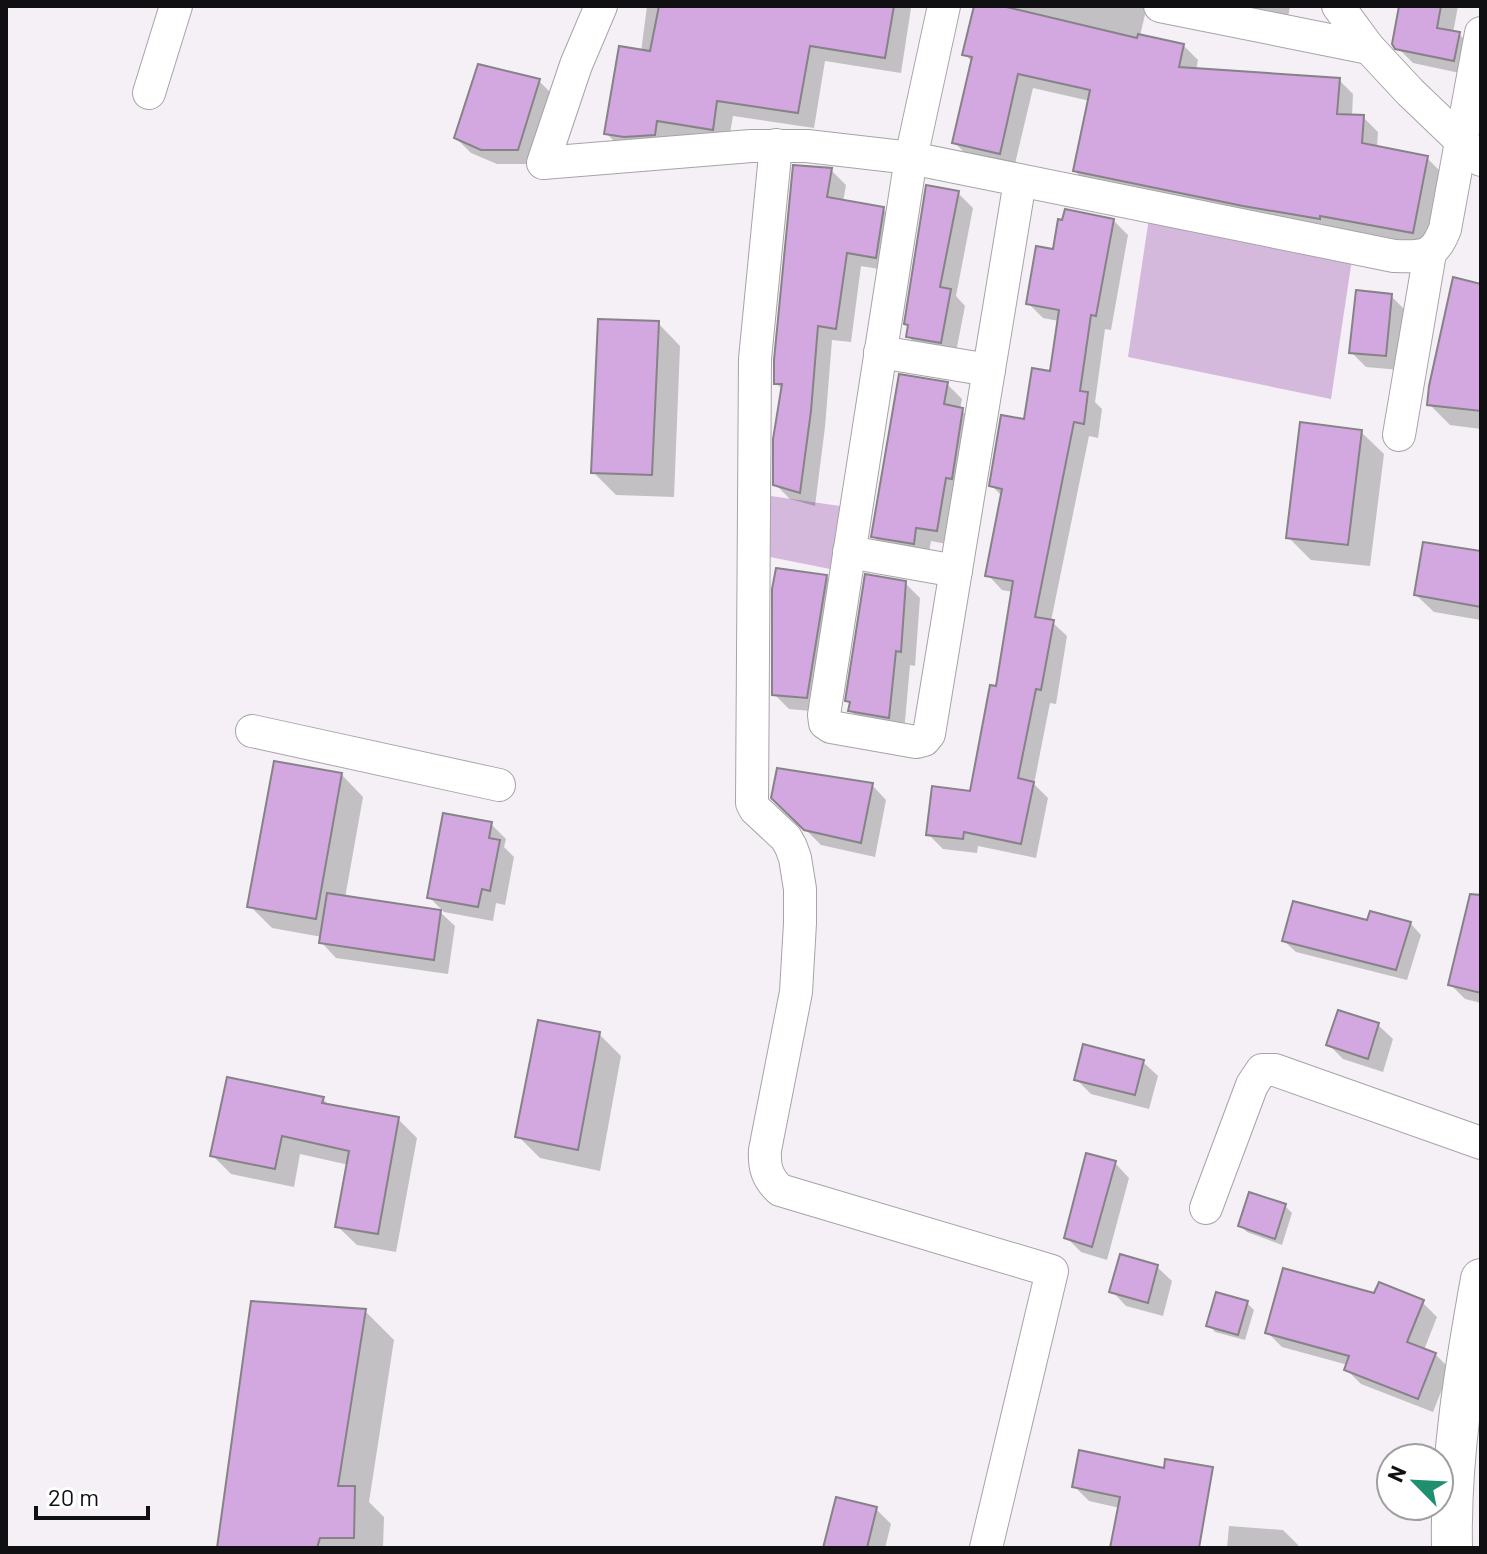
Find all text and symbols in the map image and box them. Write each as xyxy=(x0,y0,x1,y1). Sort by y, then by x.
north arrow xyxy=(1375,1442,1455,1522)
text: N xyxy=(1381,1461,1411,1485)
scale bar xyxy=(36,1470,148,1520)
text: 20 m xyxy=(48,1482,99,1511)

